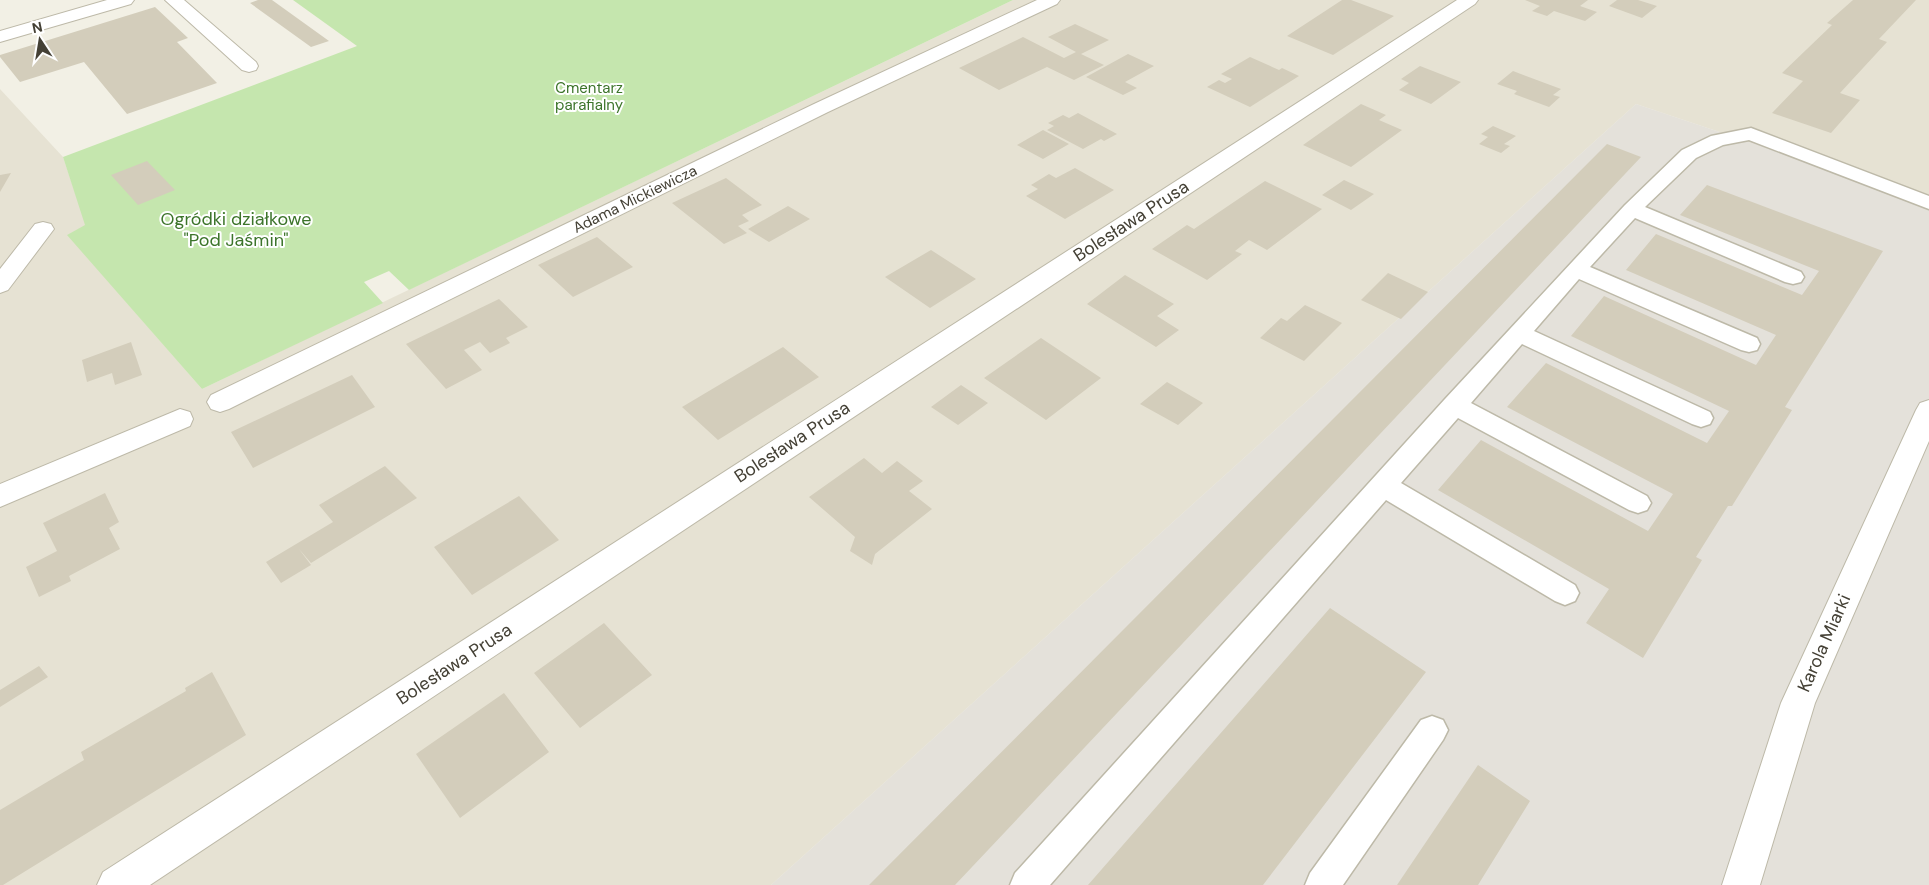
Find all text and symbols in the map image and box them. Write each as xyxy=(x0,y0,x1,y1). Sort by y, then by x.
north arrow xyxy=(15,15,65,65)
text: N xyxy=(30,17,44,37)
park label: Cmentarz parafialny xyxy=(555,78,624,115)
street label: Adama Mickiewicza xyxy=(570,160,700,238)
street label: Bolesława Prusa xyxy=(1069,175,1193,267)
park label: Ogródki działkowe "Pod Jaśmin" xyxy=(161,207,311,252)
street label: Bolesława Prusa xyxy=(730,396,854,488)
street label: Karola Miarki xyxy=(1792,590,1856,696)
street label: Bolesława Prusa xyxy=(392,618,516,710)

